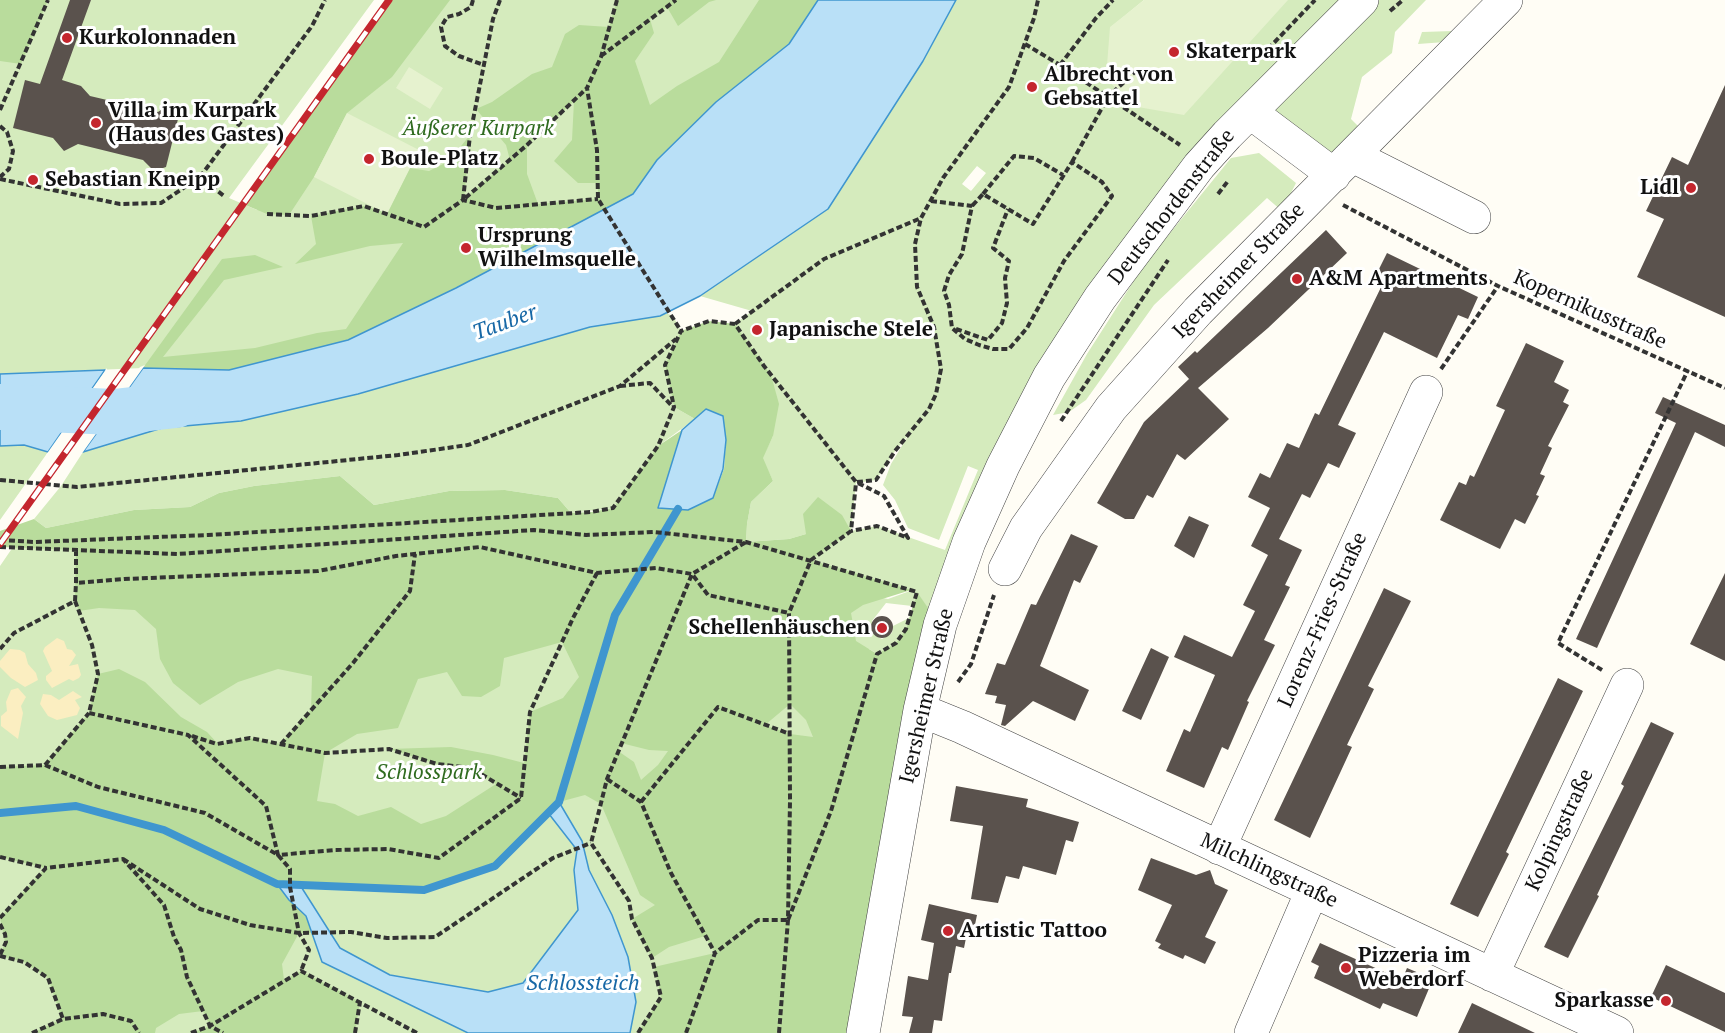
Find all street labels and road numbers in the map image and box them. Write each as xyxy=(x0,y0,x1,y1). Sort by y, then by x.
street label: Deutschordenstraße xyxy=(1103,124,1241,290)
street label: Igersheimer Straße xyxy=(1168,198,1310,344)
street label: Kopernikusstraße xyxy=(1510,265,1670,355)
street label: Lorenz-Fries-Straße xyxy=(1273,528,1373,712)
street label: Igersheimer Straße xyxy=(895,606,959,786)
street label: Kolpingstraße xyxy=(1521,765,1599,895)
street label: Milchlingstraße xyxy=(1196,828,1342,914)

